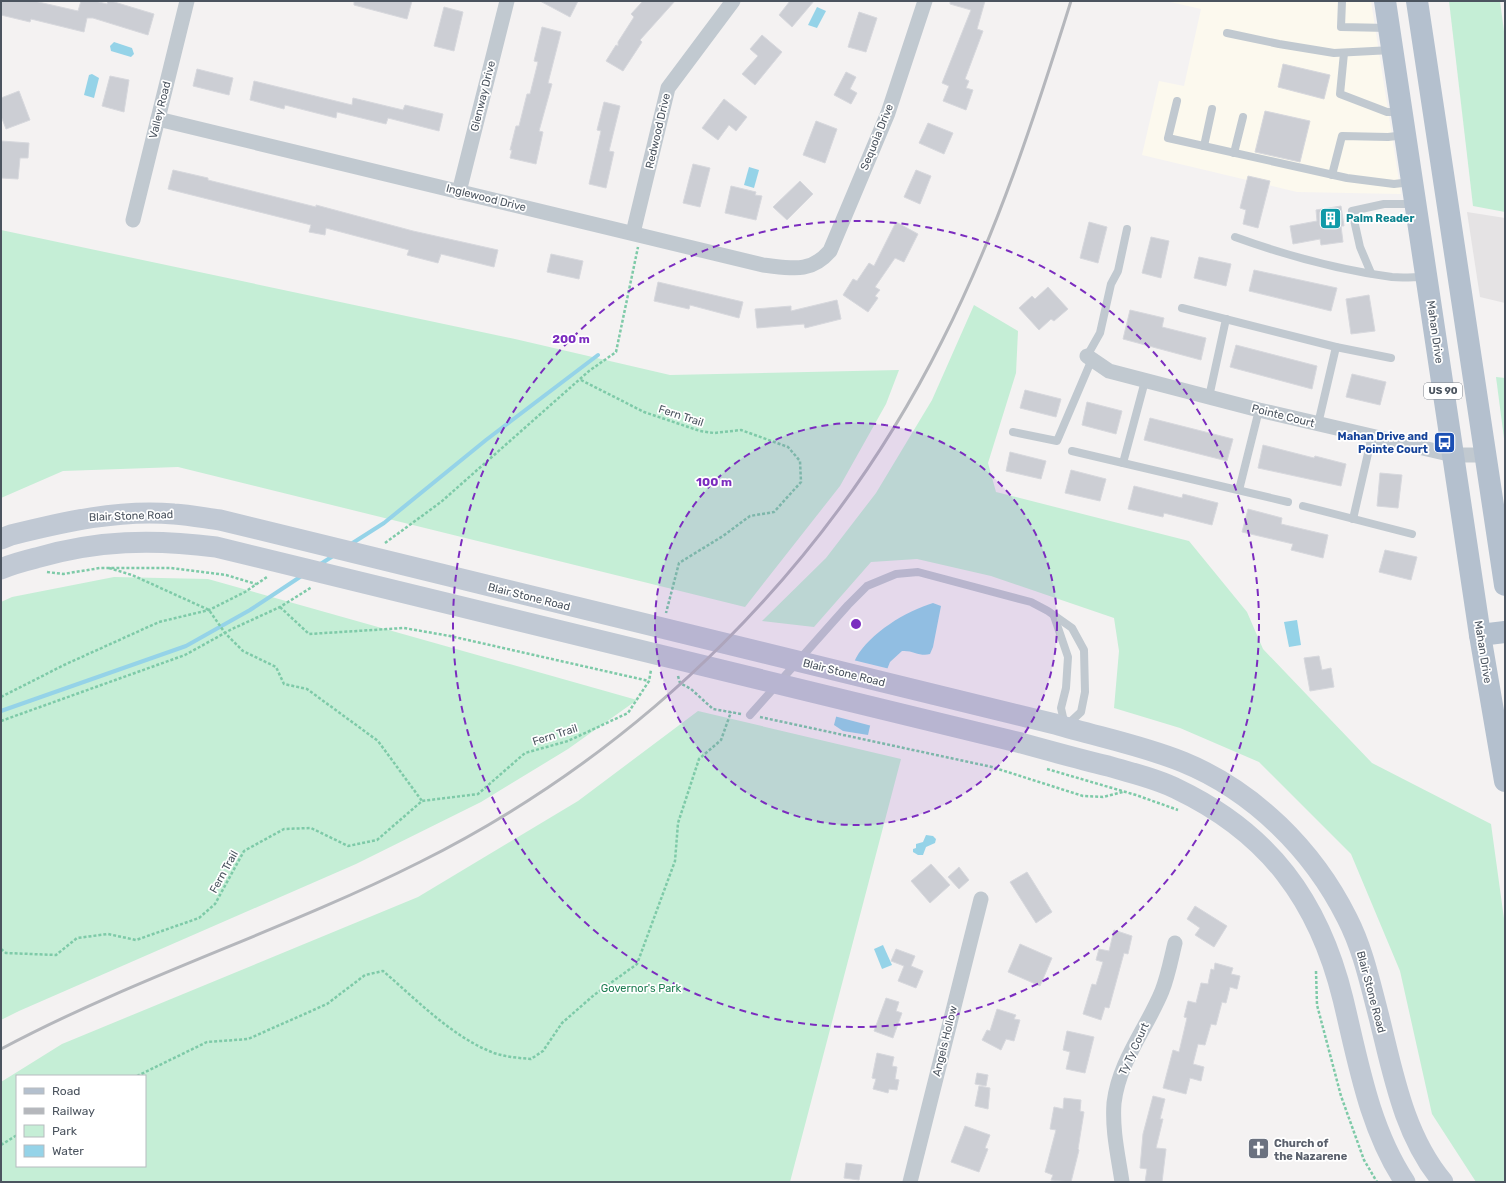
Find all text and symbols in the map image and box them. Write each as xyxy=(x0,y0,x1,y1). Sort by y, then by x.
street label: Glenway Drive xyxy=(468,59,498,133)
street label: Valley Road xyxy=(147,80,173,140)
street label: Redwood Drive xyxy=(643,92,673,170)
street label: Sequoia Drive xyxy=(858,102,896,172)
street label: Inglewood Drive xyxy=(445,182,527,214)
building icon: Palm Reader xyxy=(1317,205,1343,231)
place label: Palm Reader xyxy=(1346,212,1414,225)
street label: Mahan Drive xyxy=(1424,300,1446,364)
text: 200 m xyxy=(552,332,590,346)
road number: US 90 xyxy=(1424,383,1462,399)
street label: Pointe Court xyxy=(1250,402,1317,430)
street label: Fern Trail xyxy=(657,403,705,429)
bus stop icon: Mahan Drive and Pointe Court xyxy=(1431,429,1457,455)
place label: Mahan Drive and Pointe Court xyxy=(1338,430,1428,456)
text: 100 m xyxy=(696,475,732,489)
street label: Blair Stone Road xyxy=(89,508,173,524)
street label: Blair Stone Road xyxy=(486,580,572,614)
centre of rings xyxy=(849,617,863,631)
street label: Mahan Drive xyxy=(1472,620,1494,684)
street label: Blair Stone Road xyxy=(801,656,887,690)
street label: Fern Trail xyxy=(531,722,579,748)
street label: Fern Trail xyxy=(207,848,241,896)
street label: Blair Stone Road xyxy=(1354,950,1388,1034)
park label: Governor's Park xyxy=(601,982,681,995)
street label: Angels Hollow xyxy=(930,1004,960,1078)
street label: Ty Ty Court xyxy=(1116,1020,1152,1077)
legend xyxy=(16,1075,146,1167)
text: Road xyxy=(52,1084,80,1098)
text: Railway xyxy=(52,1104,95,1118)
text: Park xyxy=(52,1124,78,1138)
church icon: Church of the Nazarene xyxy=(1245,1136,1271,1162)
place label: Church of the Nazarene xyxy=(1274,1137,1348,1163)
text: Water xyxy=(52,1144,84,1158)

